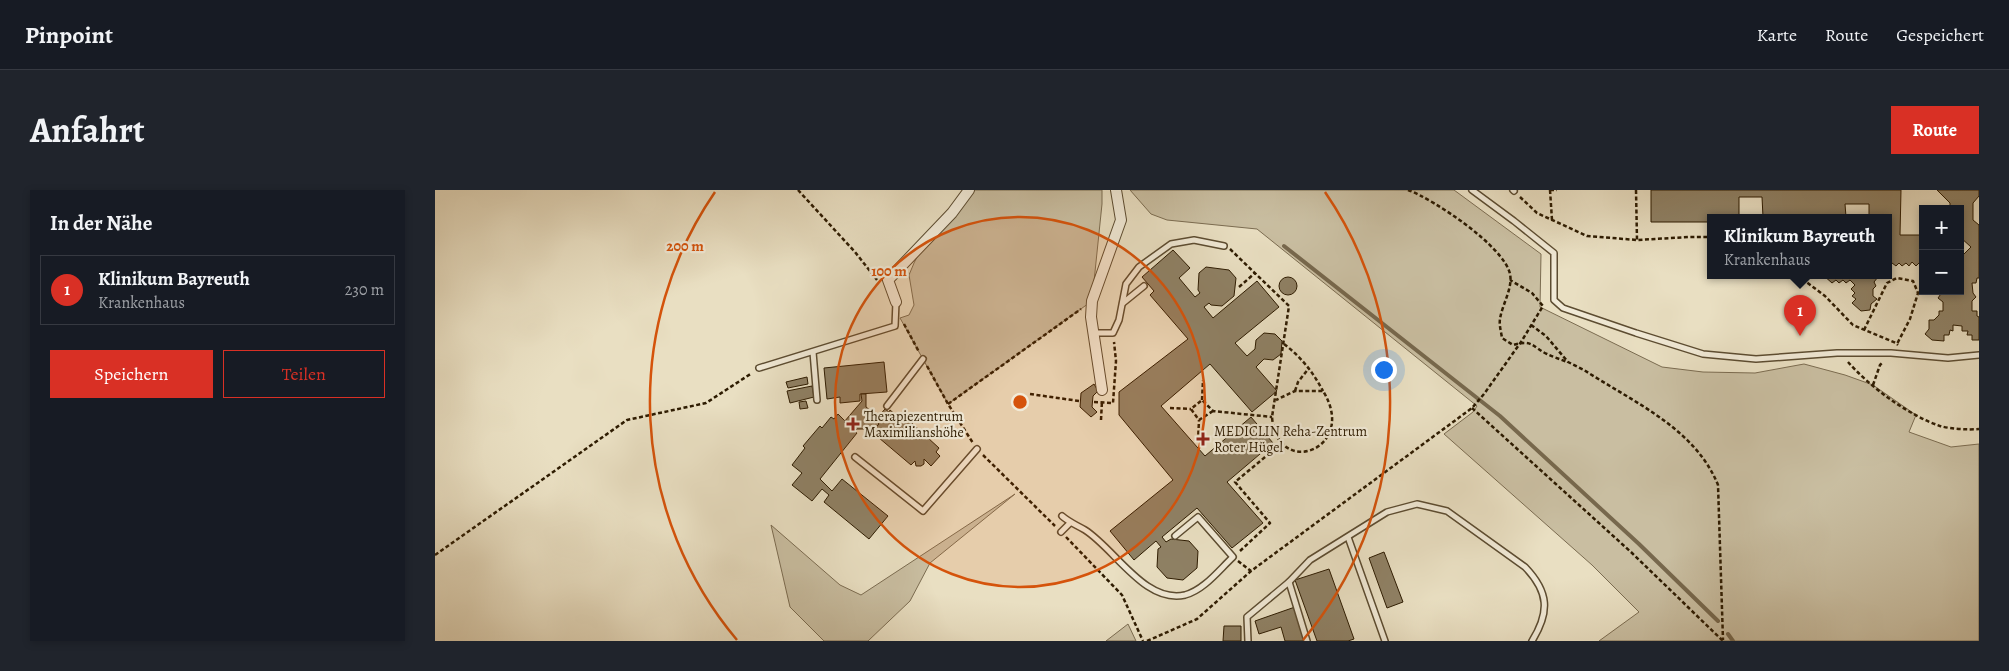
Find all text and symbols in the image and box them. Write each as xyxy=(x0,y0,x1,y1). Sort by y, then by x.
text: Pinpoint xyxy=(25,19,113,51)
text: Karte xyxy=(1757,23,1797,47)
text: Route xyxy=(1825,23,1868,47)
text: Gespeichert xyxy=(1896,23,1984,47)
text: Anfahrt xyxy=(30,106,145,154)
button: Route xyxy=(1891,106,1979,154)
map controls xyxy=(1919,205,1964,295)
button: + xyxy=(1919,205,1964,250)
text: In der Nähe xyxy=(50,209,152,237)
popup xyxy=(1707,214,1892,279)
text: Klinikum Bayreuth xyxy=(1724,223,1875,249)
text: 200 m xyxy=(666,236,704,256)
text: Krankenhaus xyxy=(1724,249,1811,271)
button: − xyxy=(1919,250,1964,295)
text: 100 m xyxy=(871,261,907,281)
text: Klinikum Bayreuth xyxy=(98,266,250,292)
text: 1 xyxy=(64,279,70,301)
text: 230 m xyxy=(345,279,384,301)
text: Krankenhaus xyxy=(98,292,185,314)
pin: 1 xyxy=(1784,295,1816,336)
button: Speichern xyxy=(50,350,213,398)
button: Teilen xyxy=(223,350,385,398)
your location xyxy=(1371,357,1397,383)
centre of rings xyxy=(1011,393,1029,411)
place label: Therapiezentrum Maximilianshöhe xyxy=(864,407,964,442)
marker: Therapiezentrum Maximilianshöhe xyxy=(846,417,860,431)
place label: MEDICLIN Reha-Zentrum Roter Hügel xyxy=(1214,422,1367,457)
marker: MEDICLIN Reha-Zentrum Roter Hügel xyxy=(1196,432,1210,446)

